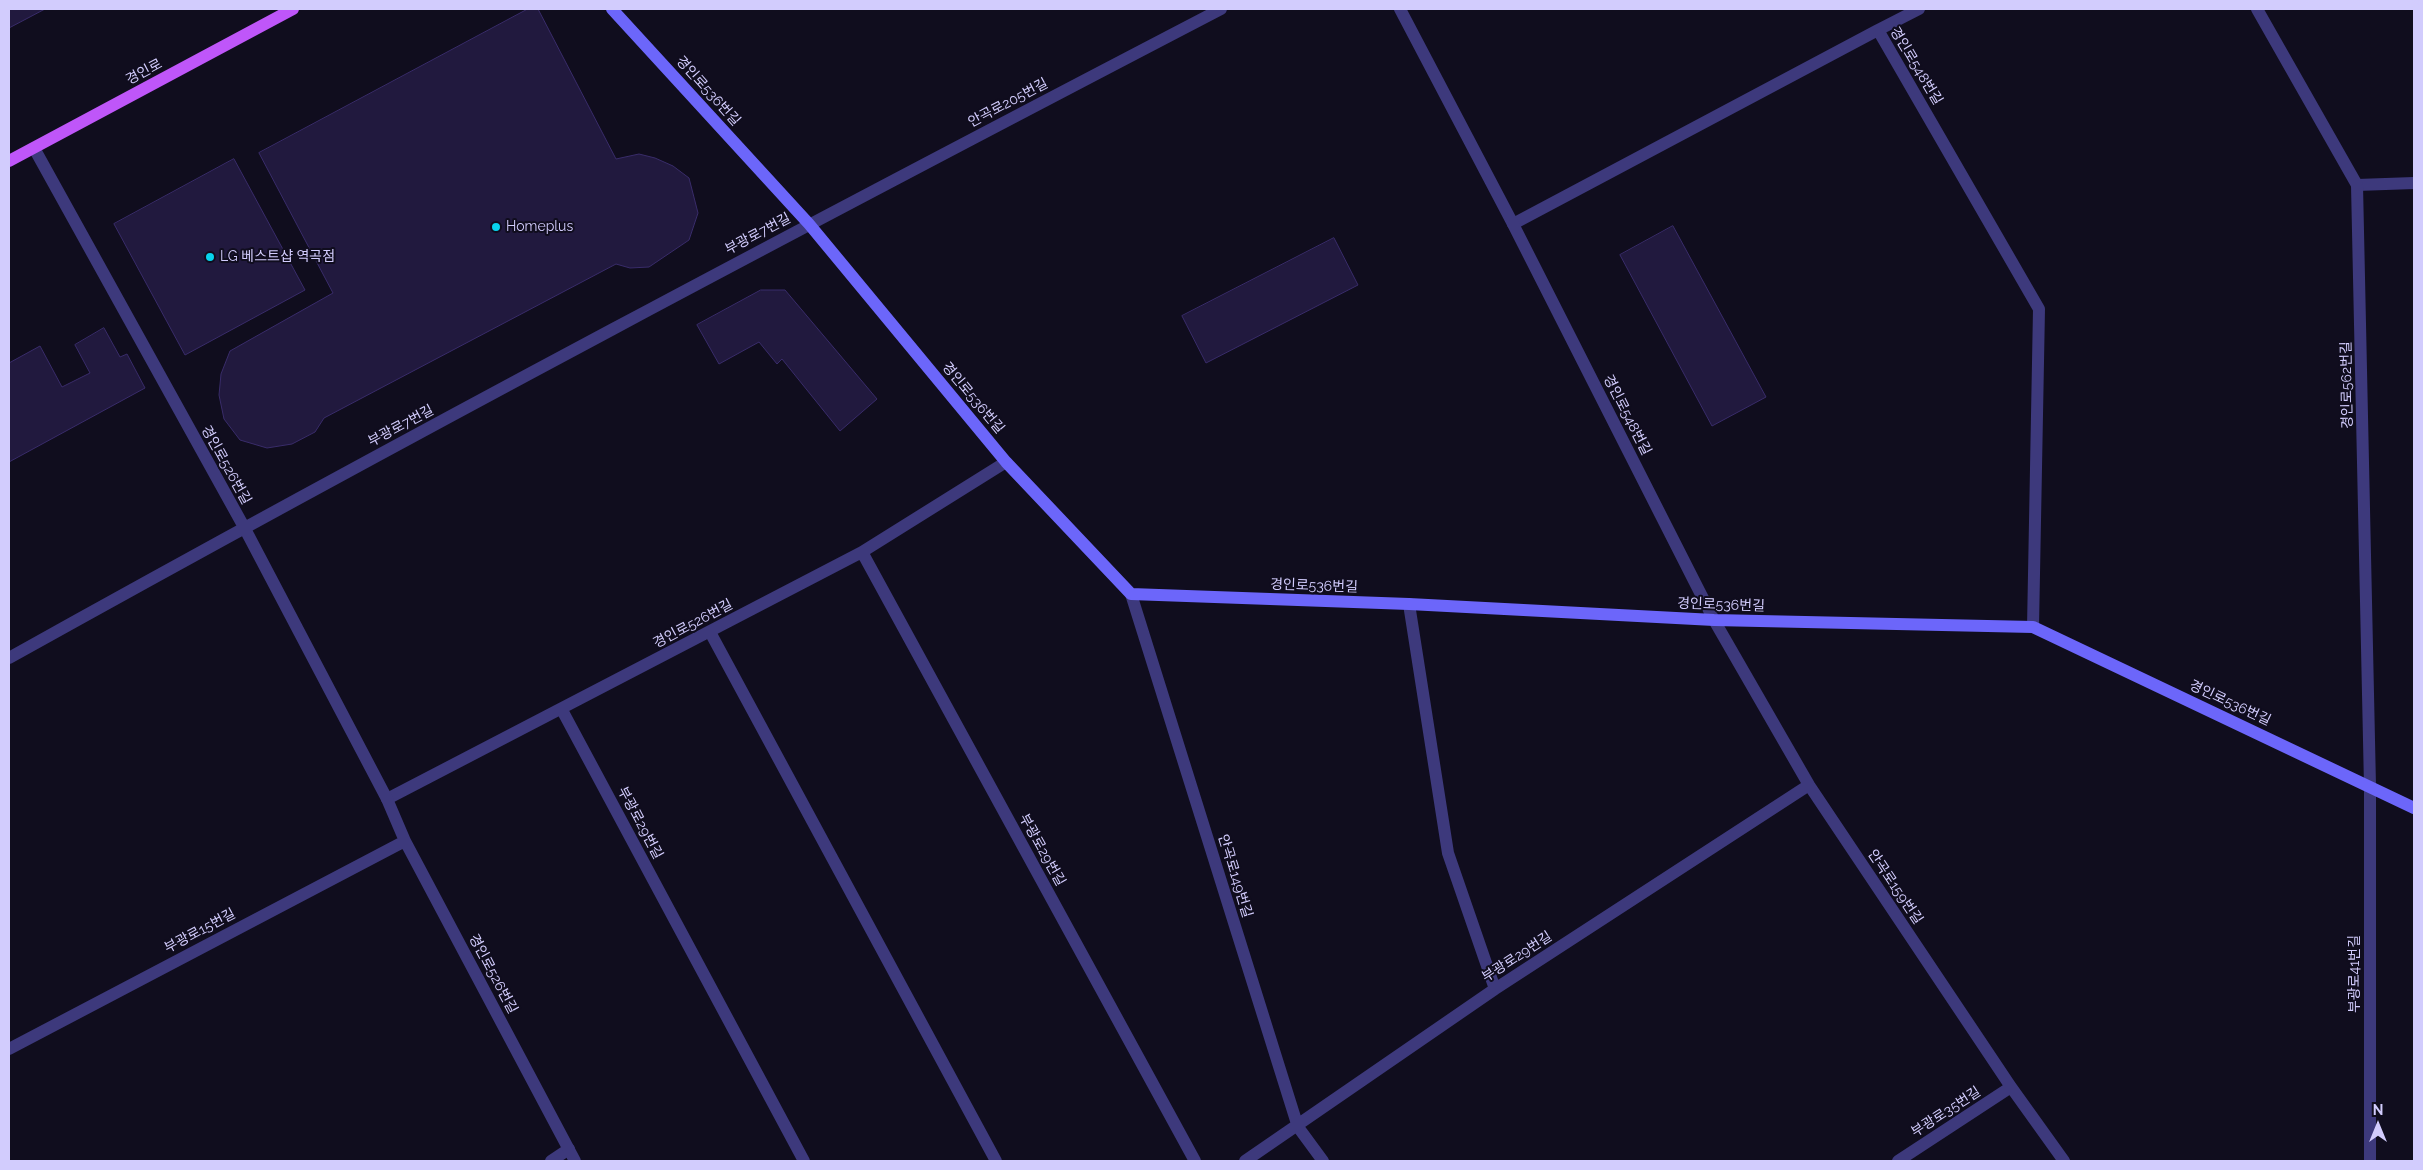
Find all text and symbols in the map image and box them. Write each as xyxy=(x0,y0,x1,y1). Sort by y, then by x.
street label: 경인로548번길 xyxy=(1886,24,1946,108)
street label: 경인로536번길 xyxy=(672,53,744,129)
street label: 경인로 xyxy=(123,56,165,88)
street label: 안곡로205번길 xyxy=(965,75,1051,131)
street label: 부광로7번길 xyxy=(722,210,794,258)
place label: Homeplus xyxy=(506,219,573,235)
marker: Homeplus xyxy=(490,221,502,233)
place label: LG 베스트샵 역곡점 xyxy=(220,249,335,265)
marker: LG 베스트샵 역곡점 xyxy=(204,251,216,263)
street label: 경인로562번길 xyxy=(2338,341,2356,429)
street label: 경인로536번길 xyxy=(938,359,1008,437)
street label: 경인로548번길 xyxy=(1600,372,1654,458)
street label: 부광로7번길 xyxy=(365,402,437,450)
street label: 경인로526번길 xyxy=(197,423,255,507)
street label: 경인로536번길 xyxy=(1270,576,1358,596)
street label: 경인로536번길 xyxy=(1677,595,1765,615)
street label: 경인로526번길 xyxy=(650,596,736,652)
street label: 경인로536번길 xyxy=(2187,677,2273,729)
street label: 부광로29번길 xyxy=(614,784,666,862)
street label: 부광로29번길 xyxy=(1015,811,1069,889)
street label: 안곡로149번길 xyxy=(1214,832,1256,920)
street label: 안곡로159번길 xyxy=(1864,847,1926,927)
street label: 부광로15번길 xyxy=(162,905,238,957)
street label: 부광로29번길 xyxy=(1479,928,1555,986)
street label: 경인로526번길 xyxy=(465,931,521,1017)
street label: 부광로41번길 xyxy=(2347,935,2363,1013)
street label: 부광로35번길 xyxy=(1908,1083,1984,1141)
north arrow xyxy=(2353,1100,2403,1150)
text: N xyxy=(2373,1102,2383,1118)

